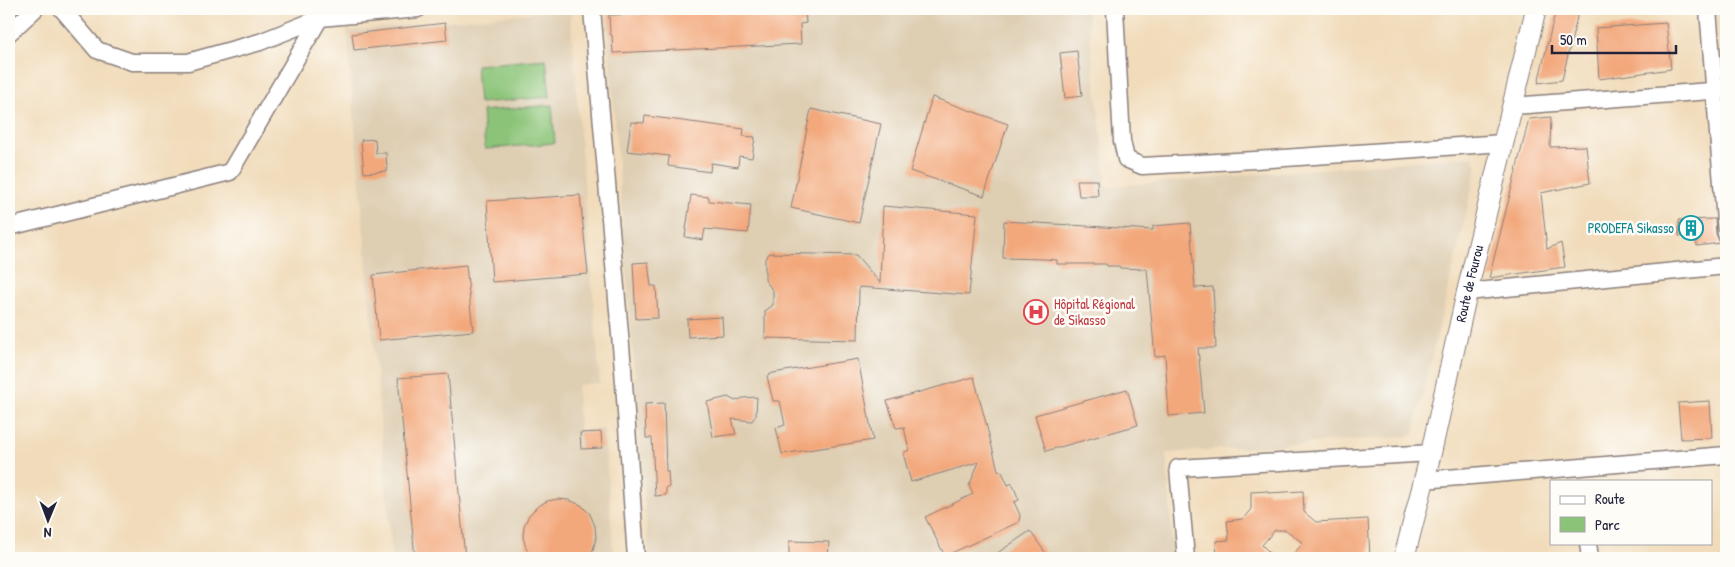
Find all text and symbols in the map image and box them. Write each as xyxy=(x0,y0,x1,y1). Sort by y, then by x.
scale bar xyxy=(1552,22,1676,54)
text: 50 m xyxy=(1560,29,1587,50)
building icon: PRODEFA Sikasso xyxy=(1678,215,1704,241)
place label: PRODEFA Sikasso xyxy=(1588,218,1674,237)
street label: Route de Fourou xyxy=(1451,243,1487,324)
place label: Hôpital Régional de Sikasso xyxy=(1054,294,1135,329)
hospital icon: Hôpital Régional de Sikasso xyxy=(1023,299,1049,325)
legend xyxy=(1550,480,1712,544)
text: Route xyxy=(1595,488,1625,509)
north arrow xyxy=(22,494,72,544)
text: Parc xyxy=(1595,514,1620,535)
text: N xyxy=(43,524,52,543)

